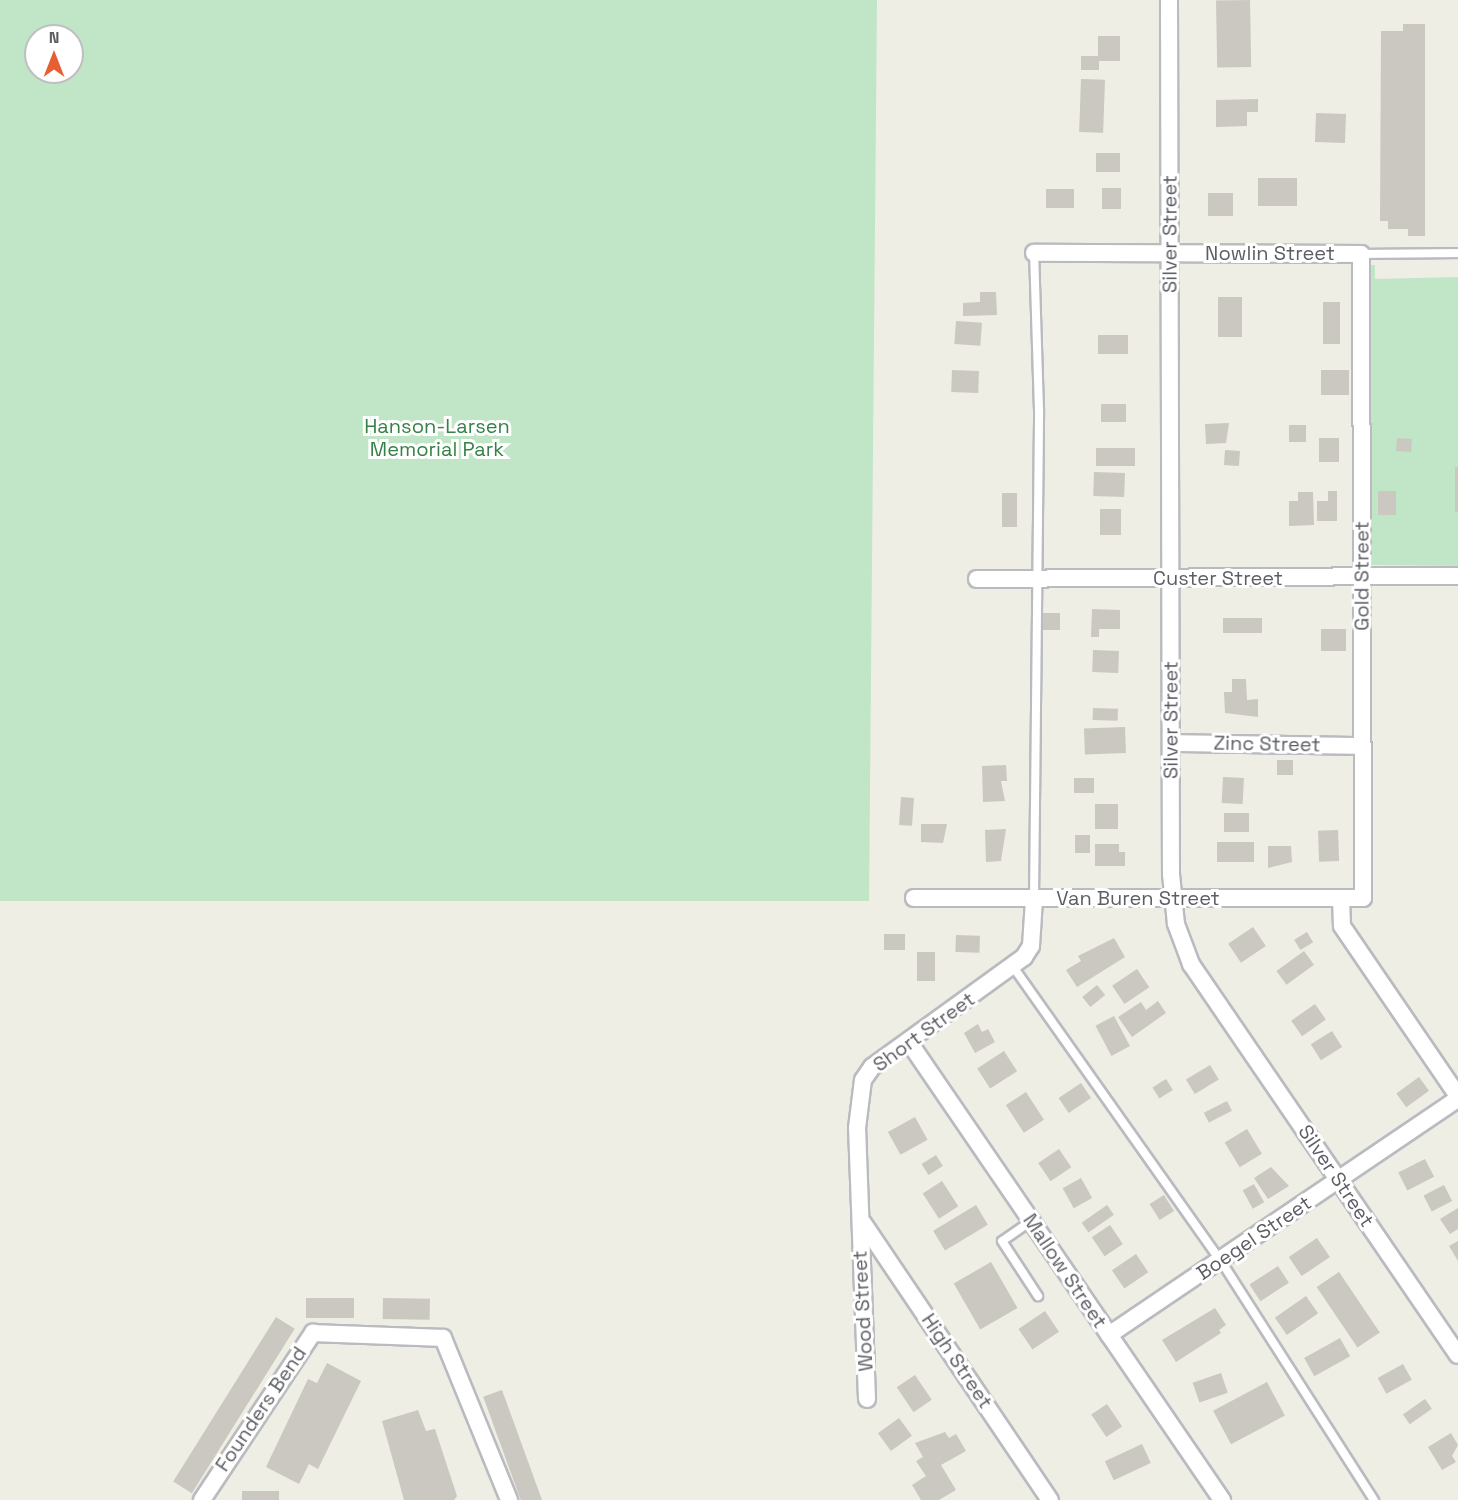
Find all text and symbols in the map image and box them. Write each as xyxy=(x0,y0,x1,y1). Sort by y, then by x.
north arrow xyxy=(24,24,84,84)
text: N xyxy=(49,27,59,48)
street label: Silver Street xyxy=(1158,175,1182,293)
street label: Nowlin Street xyxy=(1205,241,1335,265)
park label: Hanson-Larsen Memorial Park xyxy=(364,414,510,461)
street label: Gold Street xyxy=(1350,521,1374,631)
street label: Custer Street xyxy=(1153,566,1283,590)
street label: Silver Street xyxy=(1159,661,1183,779)
street label: Zinc Street xyxy=(1213,731,1321,757)
street label: Van Buren Street xyxy=(1056,886,1220,910)
street label: Short Street xyxy=(868,987,980,1077)
street label: Silver Street xyxy=(1293,1120,1379,1232)
street label: Boegel Street xyxy=(1192,1191,1316,1285)
street label: Mallow Street xyxy=(1018,1209,1112,1333)
street label: Wood Street xyxy=(848,1250,878,1372)
street label: High Street xyxy=(916,1309,998,1413)
street label: Founders Bend xyxy=(210,1342,312,1476)

